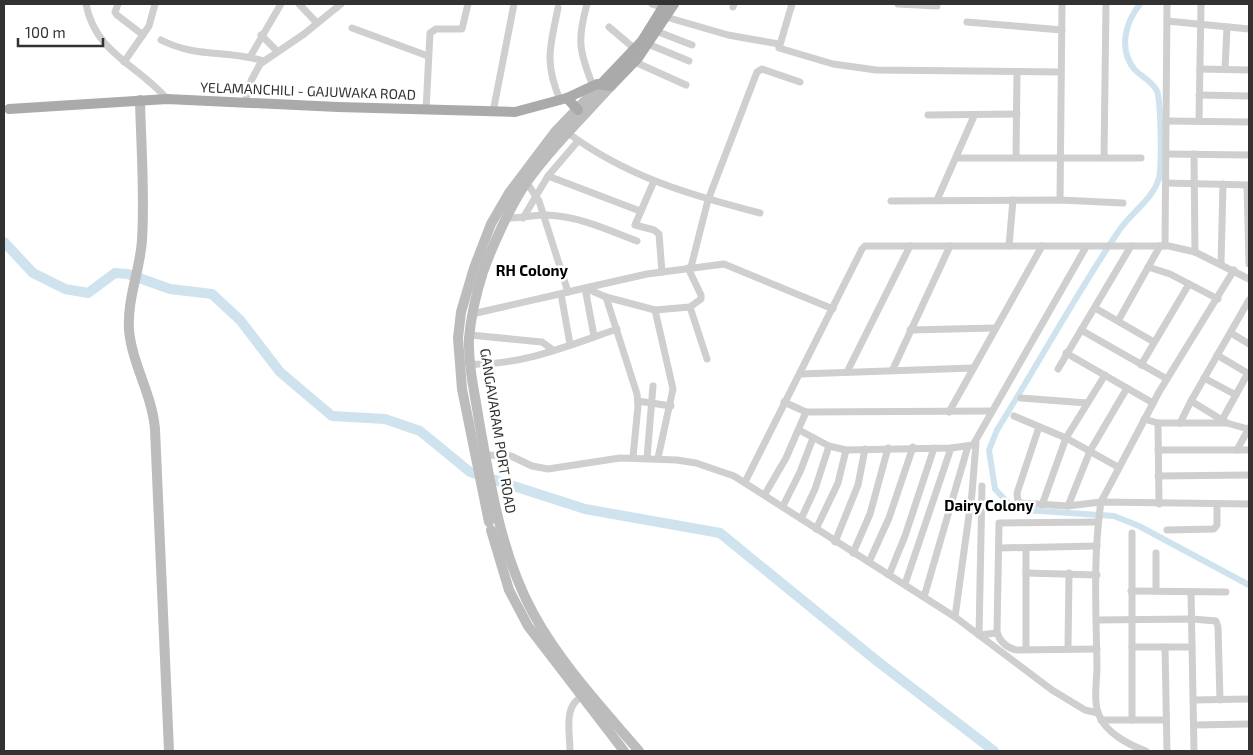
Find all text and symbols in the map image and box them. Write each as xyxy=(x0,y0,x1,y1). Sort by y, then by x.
scale bar xyxy=(18,15,102,47)
text: 100 m xyxy=(25,23,66,41)
street label: YELAMANCHILI - GAJUWAKA ROAD xyxy=(200,78,416,103)
district label: RH Colony xyxy=(496,261,569,280)
street label: GANGAVARAM PORT ROAD xyxy=(477,347,520,515)
district label: Dairy Colony xyxy=(944,496,1034,515)

